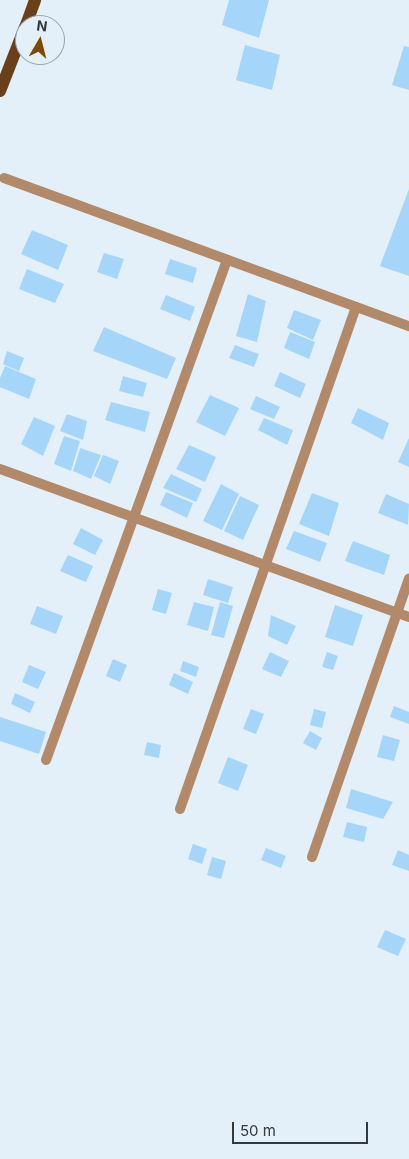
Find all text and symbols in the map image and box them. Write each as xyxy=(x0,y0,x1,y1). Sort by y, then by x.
north arrow xyxy=(15,15,65,65)
text: N xyxy=(36,16,48,35)
scale bar xyxy=(234,1112,370,1144)
text: 50 m xyxy=(240,1121,276,1140)

